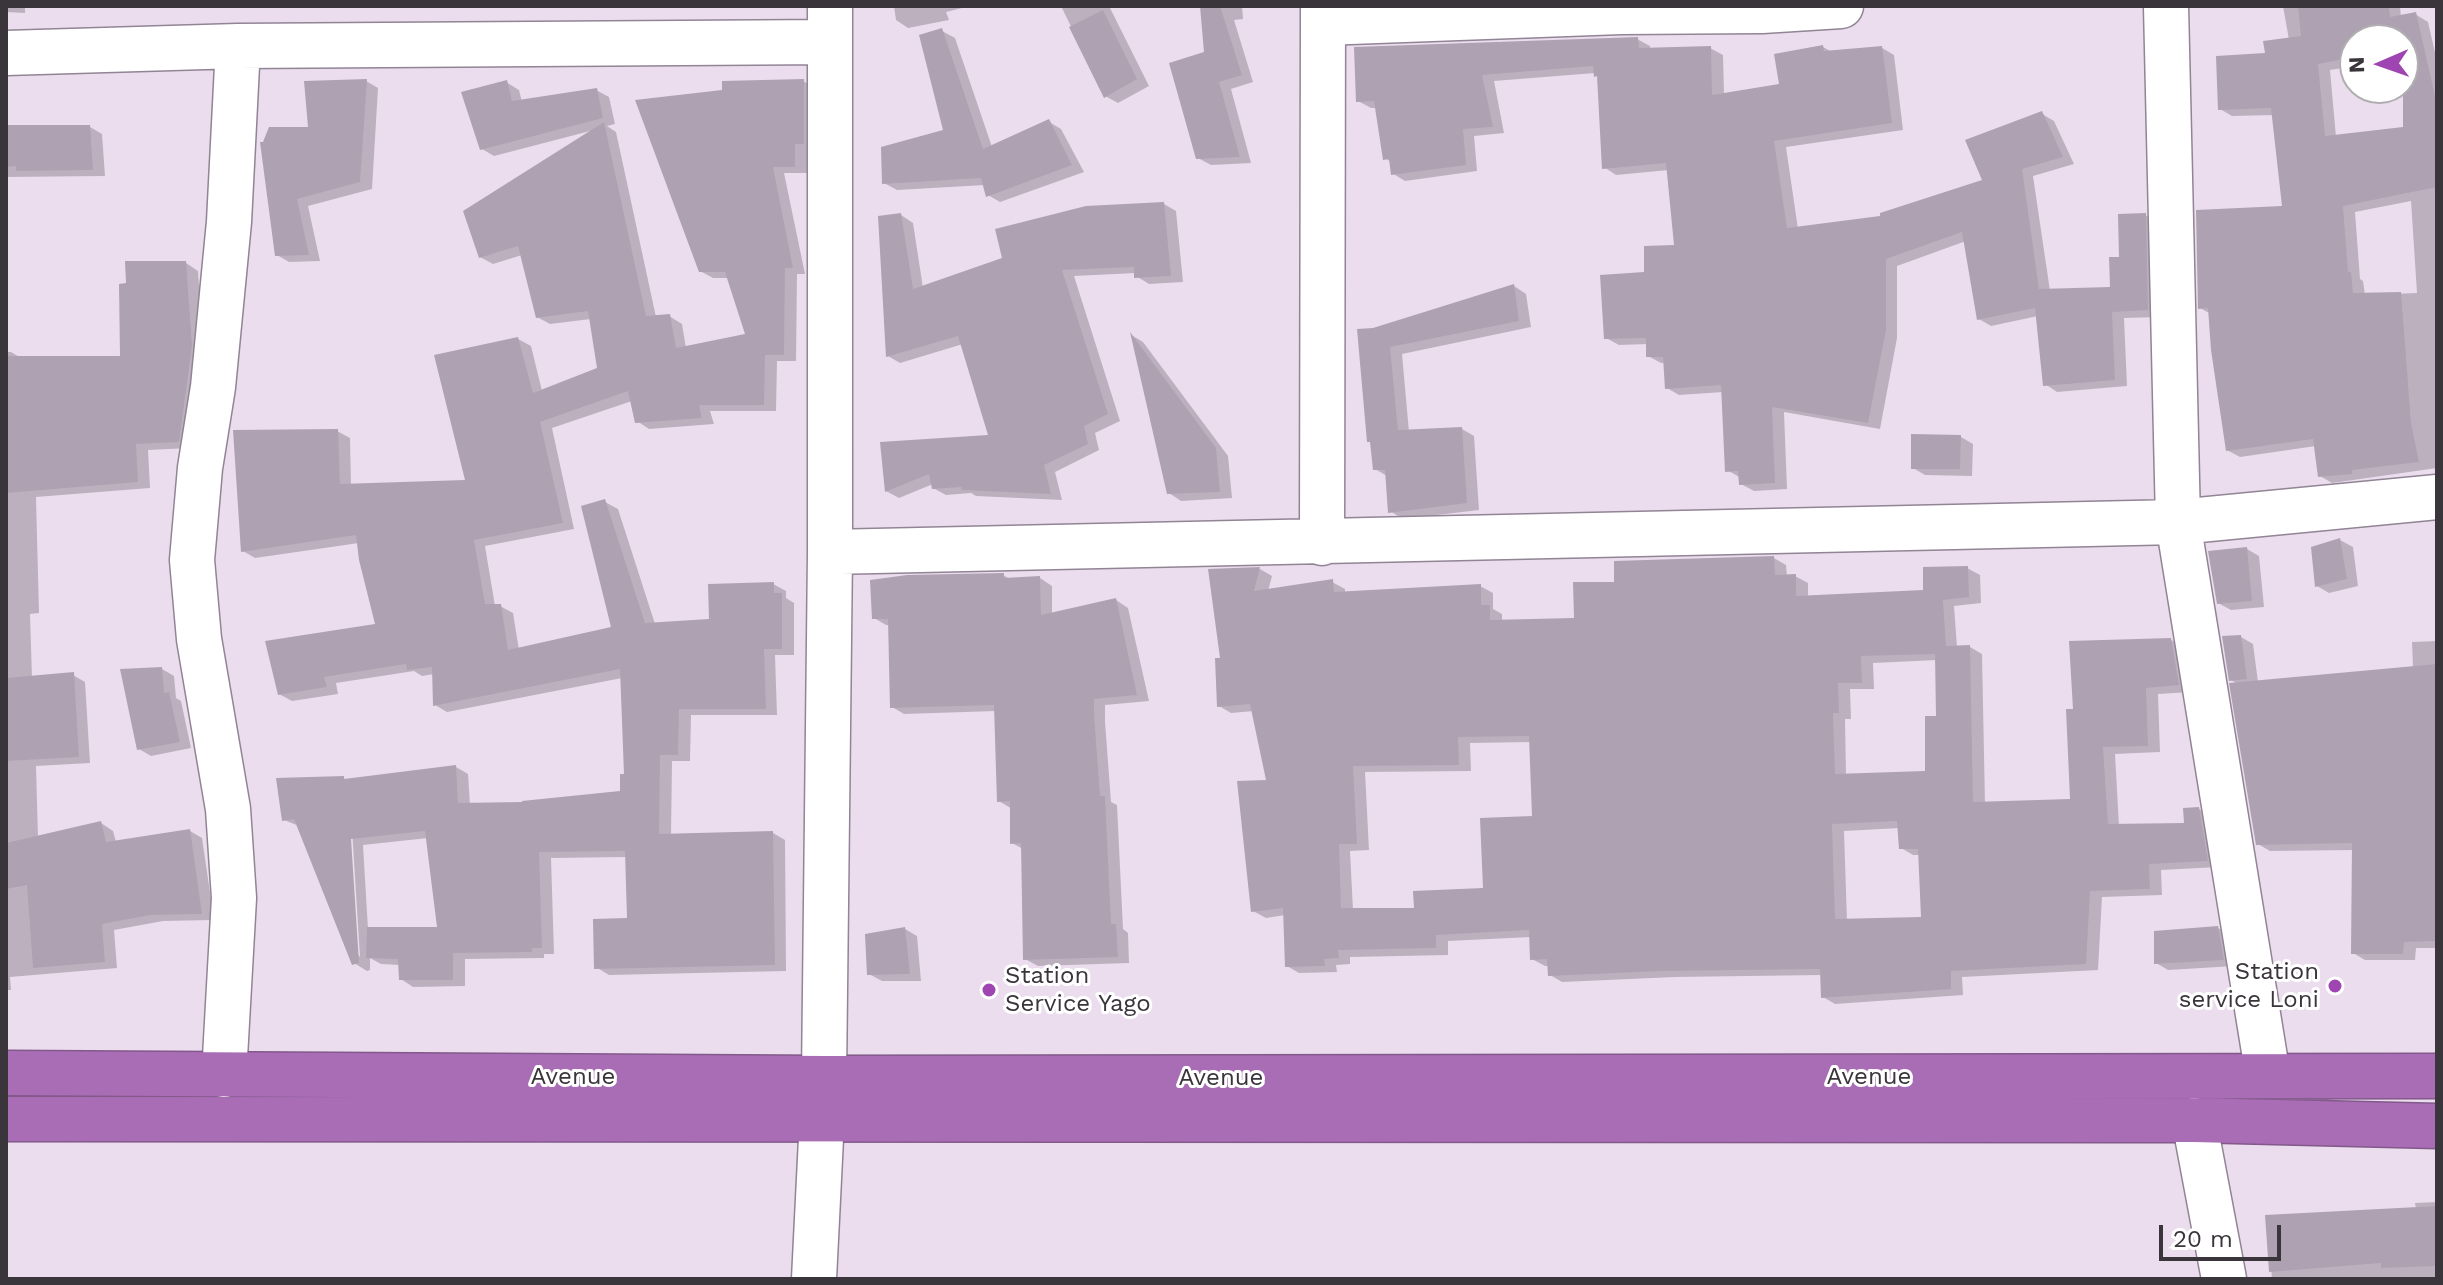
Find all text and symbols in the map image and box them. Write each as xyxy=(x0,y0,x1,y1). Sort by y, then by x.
north arrow xyxy=(2339,24,2419,104)
text: N xyxy=(2344,56,2369,73)
place label: Station service Loni xyxy=(2179,958,2319,1014)
place label: Station Service Yago xyxy=(1005,962,1151,1018)
marker: Station service Loni xyxy=(2326,977,2344,995)
marker: Station Service Yago xyxy=(980,981,998,999)
street label: Avenue xyxy=(531,1063,615,1091)
street label: Avenue xyxy=(1827,1063,1911,1091)
street label: Avenue xyxy=(1179,1064,1263,1092)
scale bar xyxy=(2163,1209,2285,1259)
text: 20 m xyxy=(2173,1225,2233,1253)

